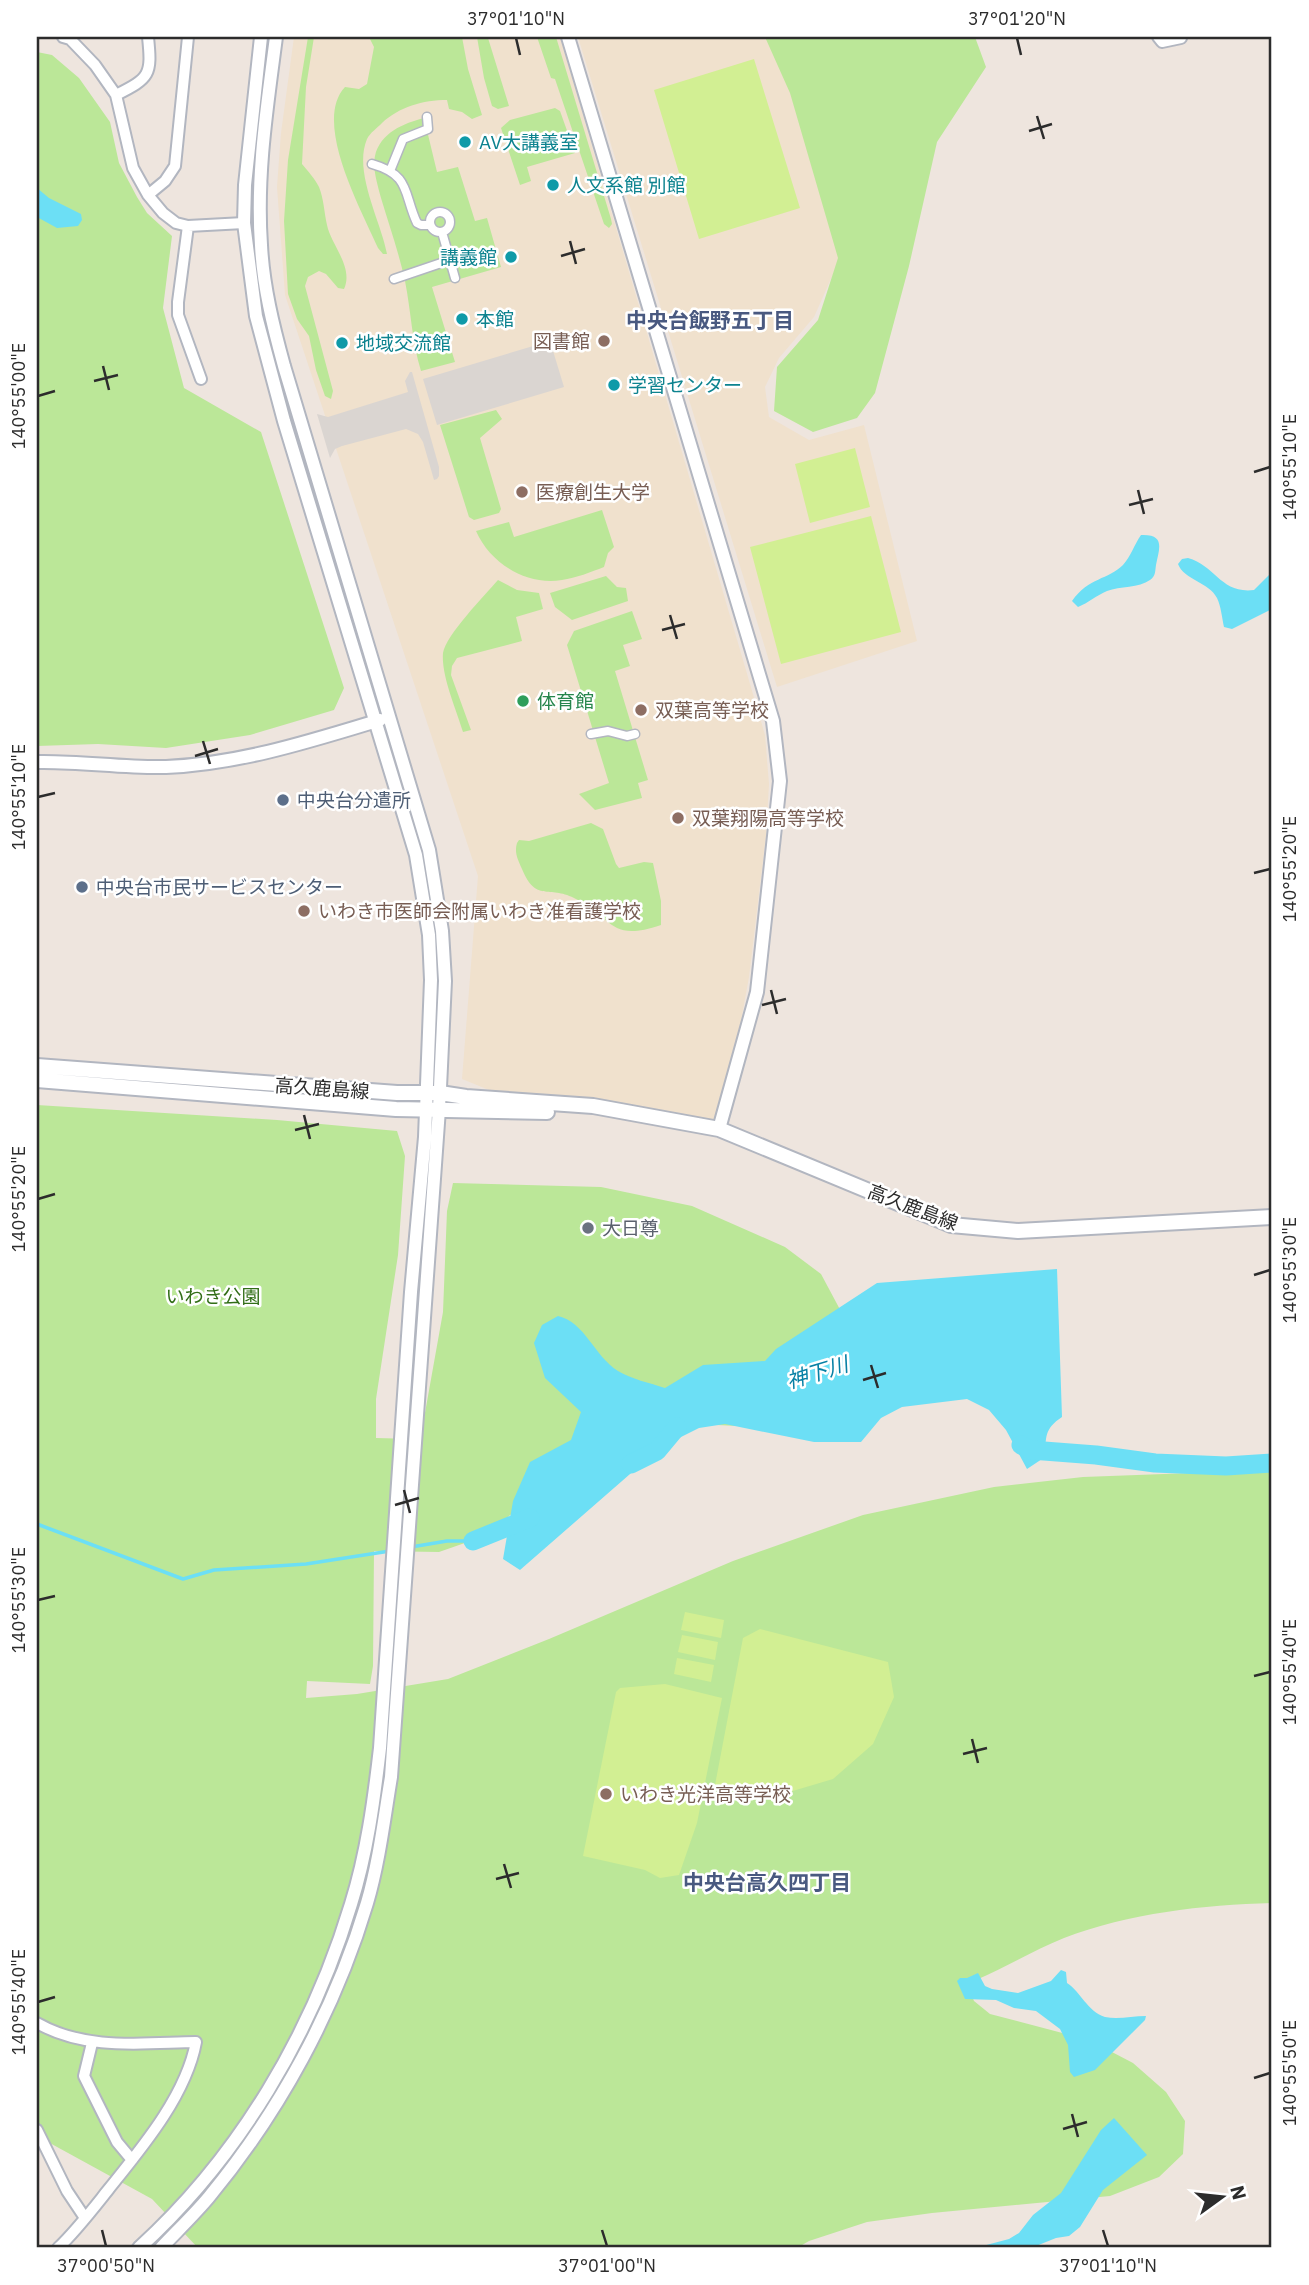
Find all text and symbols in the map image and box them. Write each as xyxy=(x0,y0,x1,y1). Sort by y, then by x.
text: 37°01'10"N xyxy=(467,7,565,30)
text: 37°01'20"N xyxy=(968,7,1066,30)
place label: AV大講義室 xyxy=(479,130,578,154)
marker: AV大講義室 xyxy=(457,134,473,150)
place label: 人文系館 別館 xyxy=(567,173,685,197)
marker: 人文系館 別館 xyxy=(545,177,561,193)
place label: 講義館 xyxy=(440,245,497,269)
marker: 講義館 xyxy=(503,249,519,265)
district label: 中央台飯野五丁目 xyxy=(626,306,794,334)
place label: 本館 xyxy=(476,307,514,331)
marker: 本館 xyxy=(454,311,470,327)
place label: 図書館 xyxy=(533,329,590,353)
place label: 地域交流館 xyxy=(356,331,451,355)
marker: 図書館 xyxy=(596,333,612,349)
marker: 地域交流館 xyxy=(334,335,350,351)
text: 140°55'00"E xyxy=(7,343,30,449)
place label: 学習センター xyxy=(628,373,742,397)
marker: 学習センター xyxy=(606,377,622,393)
text: 140°55'10"E xyxy=(1278,414,1301,520)
place label: 医療創生大学 xyxy=(536,480,650,504)
marker: 医療創生大学 xyxy=(514,484,530,500)
place label: 体育館 xyxy=(537,689,594,713)
marker: 体育館 xyxy=(515,693,531,709)
place label: 双葉高等学校 xyxy=(655,698,769,722)
marker: 双葉高等学校 xyxy=(633,702,649,718)
text: 140°55'10"E xyxy=(7,744,30,850)
place label: 中央台分遣所 xyxy=(297,788,411,812)
marker: 中央台分遣所 xyxy=(275,792,291,808)
place label: 双葉翔陽高等学校 xyxy=(692,806,844,830)
marker: 双葉翔陽高等学校 xyxy=(670,810,686,826)
text: 140°55'20"E xyxy=(1278,816,1301,922)
place label: 中央台市民サービスセンター xyxy=(96,875,343,899)
marker: 中央台市民サービスセンター xyxy=(74,879,90,895)
place label: いわき市医師会附属いわき准看護学校 xyxy=(318,899,641,923)
marker: いわき市医師会附属いわき准看護学校 xyxy=(296,903,312,919)
street label: 高久鹿島線 xyxy=(274,1073,370,1103)
text: 140°55'20"E xyxy=(7,1146,30,1252)
street label: 高久鹿島線 xyxy=(864,1179,962,1235)
place label: 大日尊 xyxy=(602,1216,659,1240)
text: 140°55'30"E xyxy=(1278,1217,1301,1323)
marker: 大日尊 xyxy=(580,1220,596,1236)
park label: いわき公園 xyxy=(165,1284,261,1308)
water label: 神下川 xyxy=(783,1349,853,1395)
text: 140°55'30"E xyxy=(7,1547,30,1653)
text: 140°55'40"E xyxy=(1278,1619,1301,1725)
place label: いわき光洋高等学校 xyxy=(620,1782,791,1806)
marker: いわき光洋高等学校 xyxy=(598,1786,614,1802)
district label: 中央台高久四丁目 xyxy=(683,1868,851,1896)
text: 140°55'40"E xyxy=(7,1949,30,2055)
text: 140°55'50"E xyxy=(1278,2020,1301,2126)
north arrow xyxy=(1186,2162,1256,2232)
text: N xyxy=(1225,2183,1252,2202)
text: 37°00'50"N xyxy=(57,2254,155,2277)
text: 37°01'00"N xyxy=(558,2254,656,2277)
text: 37°01'10"N xyxy=(1059,2254,1157,2277)

